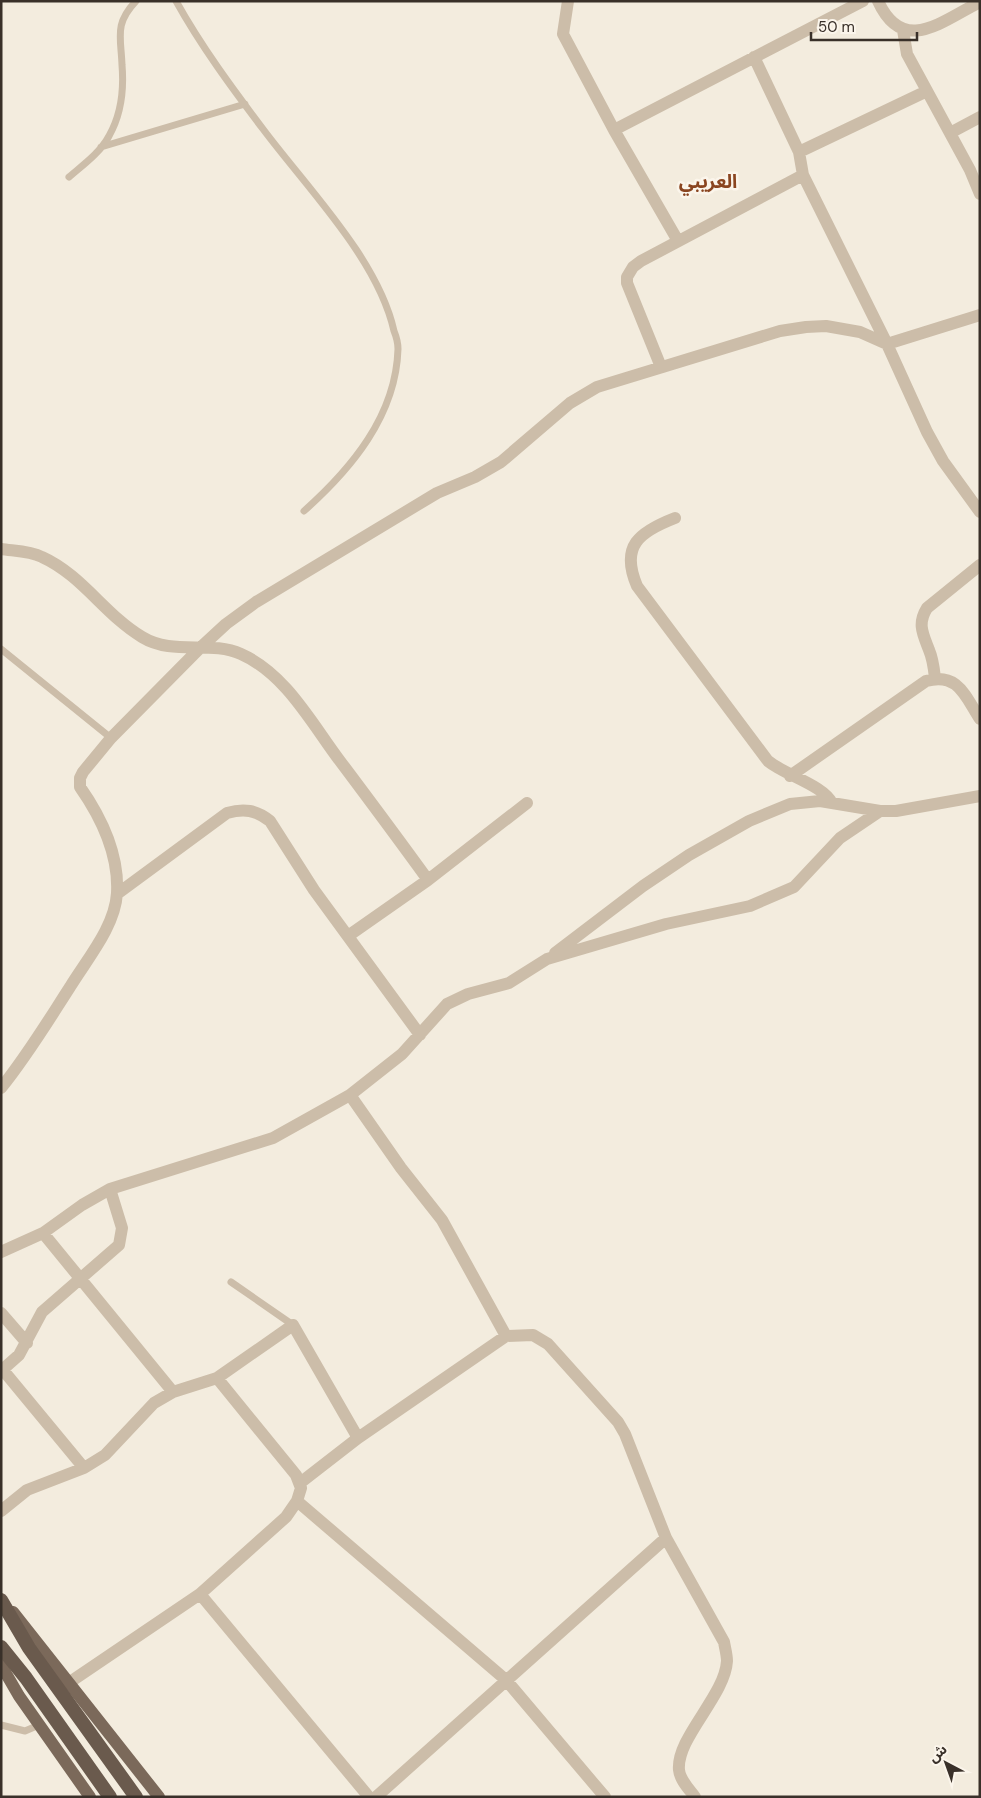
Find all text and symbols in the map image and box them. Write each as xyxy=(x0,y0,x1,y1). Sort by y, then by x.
scale bar xyxy=(811,10,917,42)
text: 50 m xyxy=(818,17,855,37)
district label: العريبي xyxy=(679,169,737,196)
north arrow xyxy=(921,1738,971,1788)
text: ش xyxy=(924,1740,951,1766)

